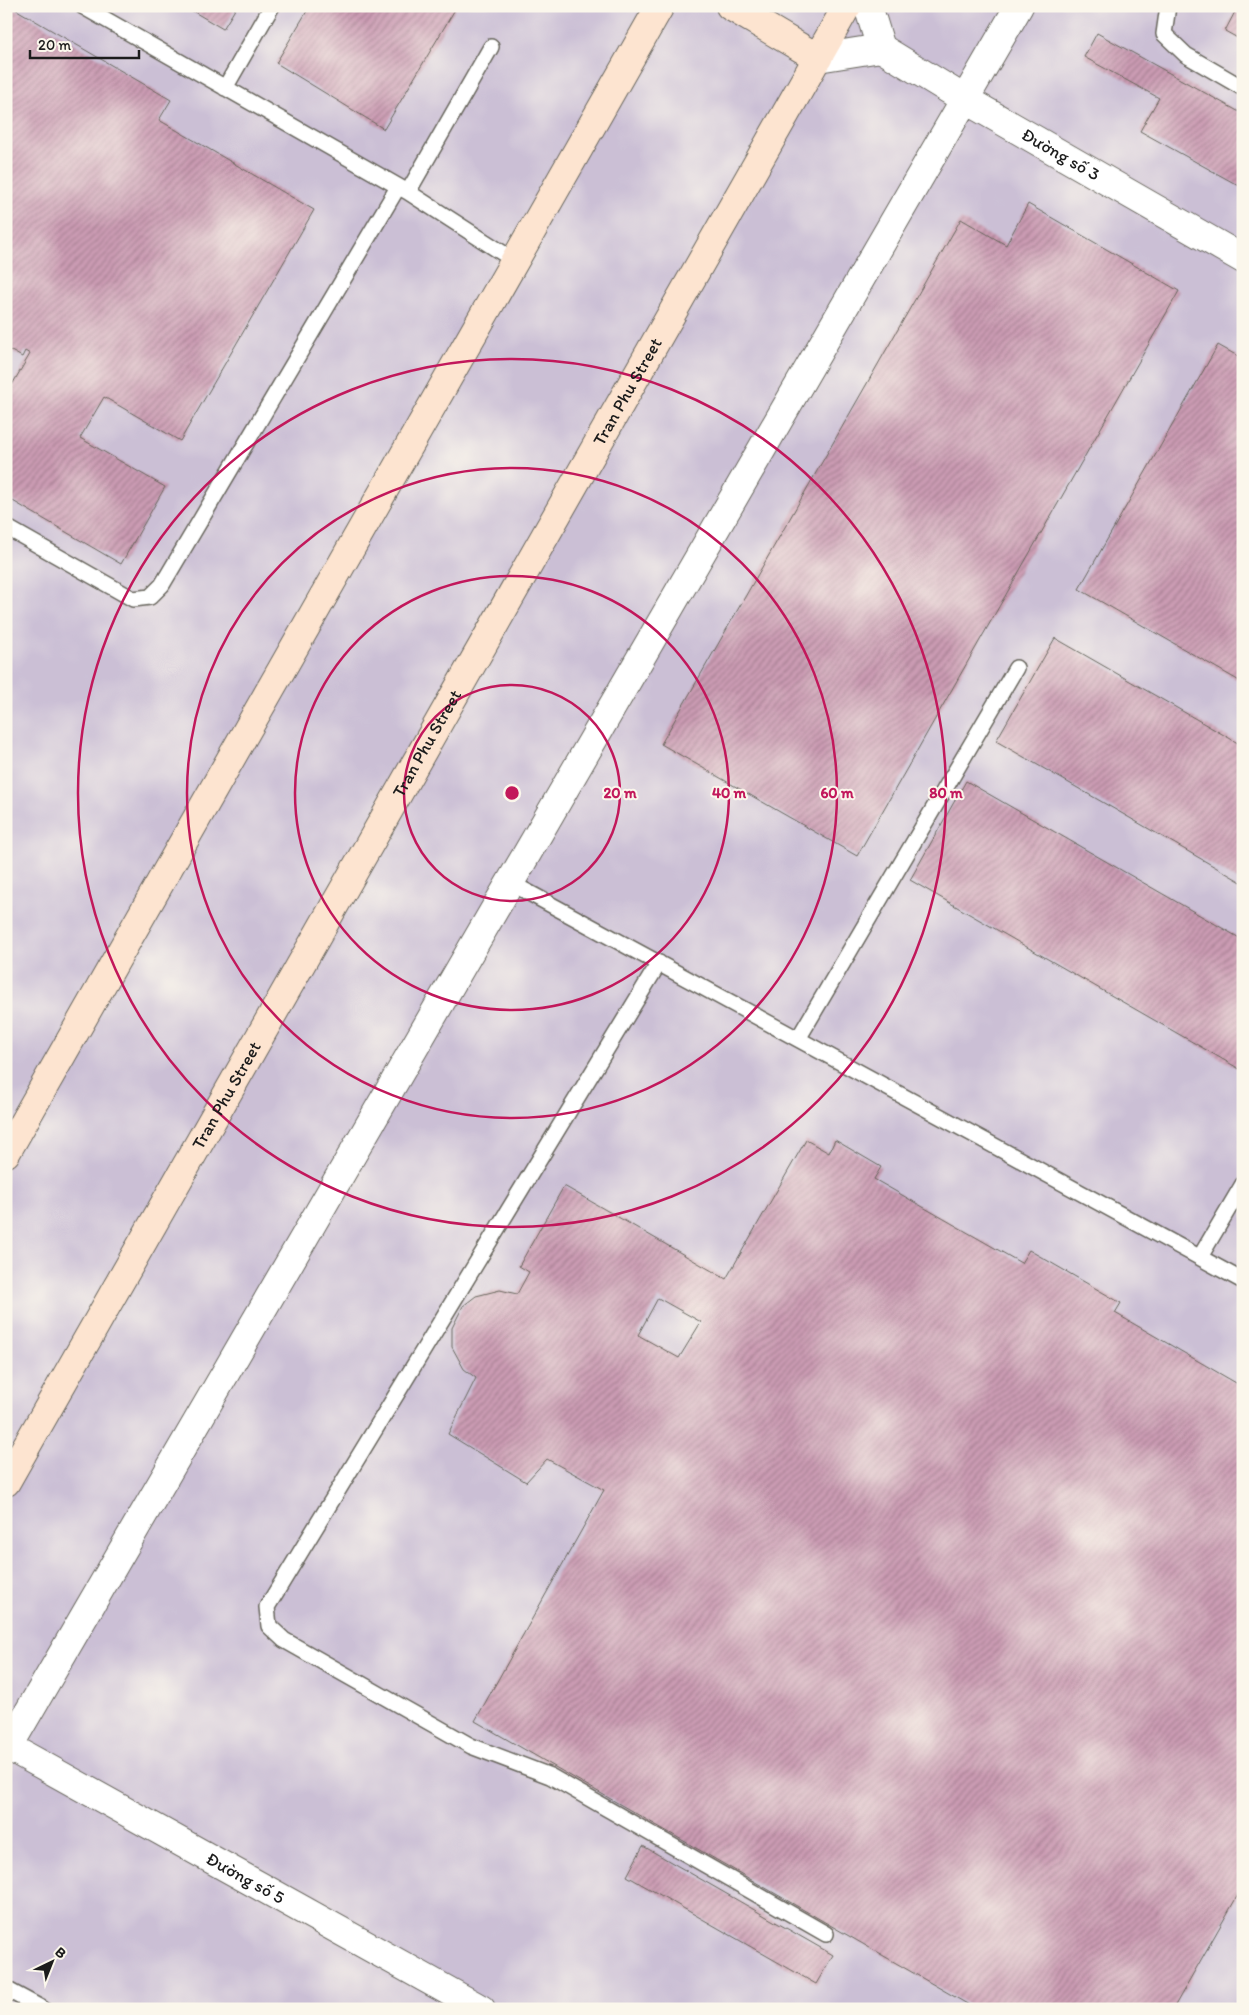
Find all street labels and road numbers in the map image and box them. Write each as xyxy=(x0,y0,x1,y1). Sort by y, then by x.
street label: Đường số 3 xyxy=(1018,123,1104,186)
street label: Tran Phu Street xyxy=(588,334,667,449)
street label: Tran Phu Street xyxy=(387,685,466,801)
street label: Tran Phu Street xyxy=(187,1037,266,1153)
street label: Đường số 5 xyxy=(202,1848,289,1909)

